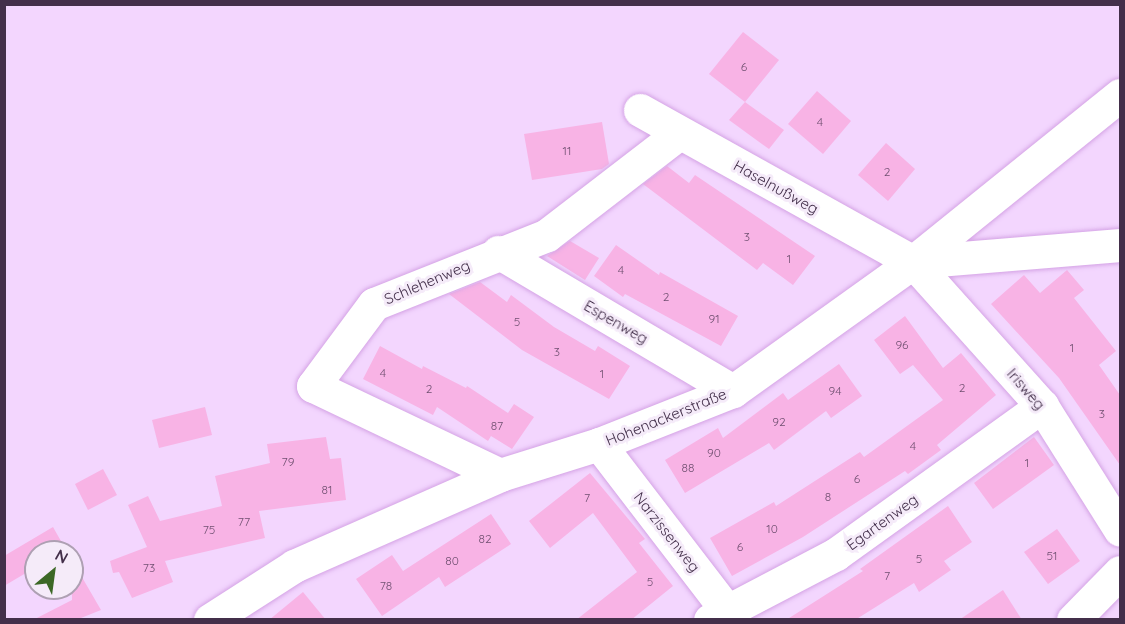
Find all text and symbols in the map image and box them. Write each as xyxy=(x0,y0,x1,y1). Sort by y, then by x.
house number: 6 xyxy=(741,60,747,74)
house number: 4 xyxy=(817,115,823,129)
house number: 11 xyxy=(563,144,571,158)
street label: Haselnußweg xyxy=(730,156,822,218)
house number: 2 xyxy=(884,165,890,179)
house number: 3 xyxy=(744,230,750,244)
house number: 1 xyxy=(787,252,791,266)
street label: Schlehenweg xyxy=(382,256,472,308)
house number: 4 xyxy=(618,263,624,277)
house number: 2 xyxy=(663,290,669,304)
street label: Espenweg xyxy=(581,296,651,348)
house number: 91 xyxy=(708,312,720,326)
house number: 5 xyxy=(514,315,520,329)
house number: 96 xyxy=(895,338,909,352)
house number: 1 xyxy=(1070,341,1074,355)
house number: 3 xyxy=(554,345,560,359)
street label: Irisweg xyxy=(1003,365,1049,413)
house number: 4 xyxy=(380,366,386,380)
house number: 1 xyxy=(600,367,604,381)
house number: 2 xyxy=(959,381,965,395)
house number: 2 xyxy=(426,382,432,396)
house number: 94 xyxy=(828,384,842,398)
street label: Hohenackerstraße xyxy=(603,385,729,449)
house number: 3 xyxy=(1099,407,1105,421)
house number: 92 xyxy=(772,415,786,429)
house number: 87 xyxy=(491,419,503,433)
house number: 4 xyxy=(910,439,916,453)
house number: 90 xyxy=(707,446,721,460)
house number: 79 xyxy=(282,455,294,469)
house number: 1 xyxy=(1025,456,1029,470)
house number: 88 xyxy=(682,461,694,475)
house number: 6 xyxy=(854,472,860,486)
house number: 81 xyxy=(322,483,332,497)
street label: Narzissenweg xyxy=(630,488,704,576)
house number: 8 xyxy=(825,490,831,504)
street label: Egartenweg xyxy=(843,490,921,554)
house number: 7 xyxy=(584,491,590,505)
house number: 77 xyxy=(238,515,250,529)
house number: 10 xyxy=(766,522,778,536)
house number: 75 xyxy=(203,523,215,537)
house number: 82 xyxy=(478,532,492,546)
north arrow xyxy=(24,540,84,600)
house number: 6 xyxy=(737,540,743,554)
text: N xyxy=(52,544,72,568)
house number: 51 xyxy=(1047,549,1057,563)
house number: 5 xyxy=(916,552,922,566)
house number: 80 xyxy=(445,554,459,568)
house number: 73 xyxy=(143,561,155,575)
house number: 7 xyxy=(884,569,890,583)
house number: 5 xyxy=(647,575,653,589)
house number: 78 xyxy=(380,579,392,593)

